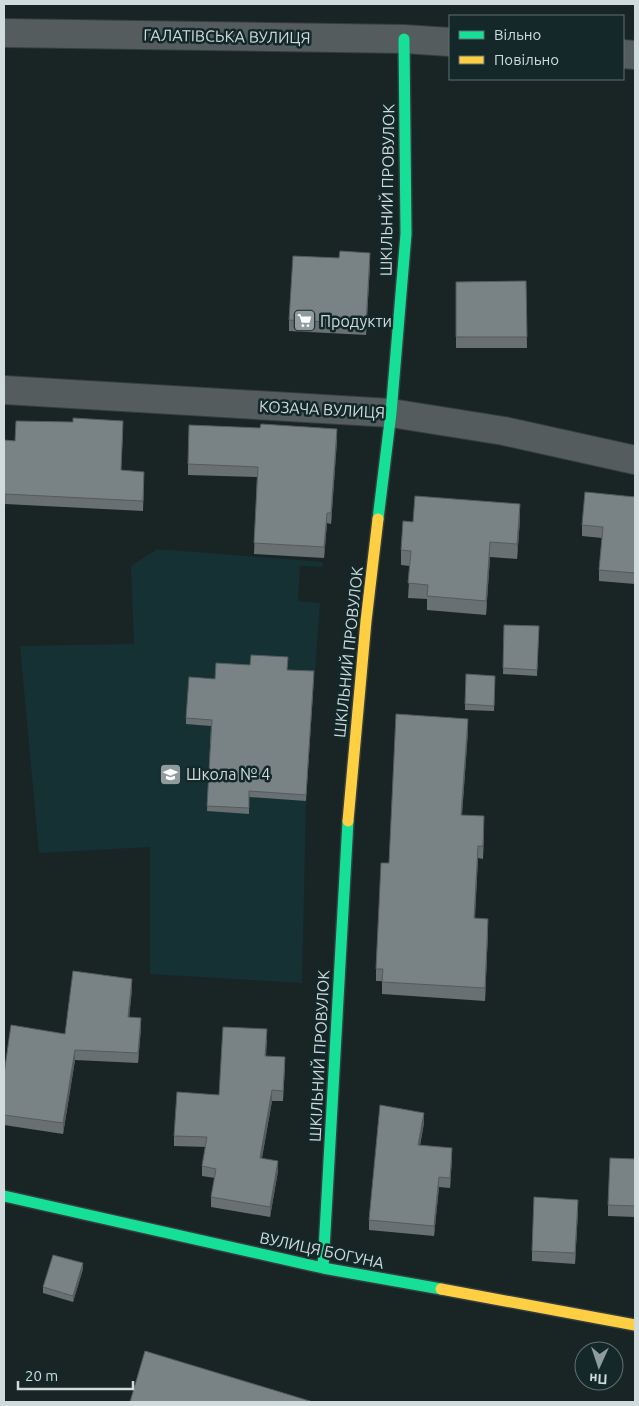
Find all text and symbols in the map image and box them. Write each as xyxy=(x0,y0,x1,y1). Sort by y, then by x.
legend xyxy=(449,15,624,80)
street label: ГАЛАТІВСЬКА ВУЛИЦЯ xyxy=(143,26,311,46)
text: Вільно xyxy=(494,26,541,43)
text: Повільно xyxy=(494,51,559,68)
street label: ШКІЛЬНИЙ ПРОВУЛОК xyxy=(375,103,398,276)
supermarket icon: Продукти xyxy=(292,309,316,333)
place label: Продукти xyxy=(320,312,392,330)
street label: КОЗАЧА ВУЛИЦЯ xyxy=(259,397,385,421)
street label: ШКІЛЬНИЙ ПРОВУЛОК xyxy=(329,565,366,739)
school or university icon: Школа № 4 xyxy=(158,762,182,786)
place label: Школа № 4 xyxy=(186,765,270,783)
street label: ШКІЛЬНИЙ ПРОВУЛОК xyxy=(305,969,333,1142)
street label: ВУЛИЦЯ БОГУНА xyxy=(258,1228,386,1272)
north arrow xyxy=(574,1341,624,1391)
scale bar xyxy=(18,1358,132,1390)
text: 20 m xyxy=(25,1367,58,1384)
text: Пн xyxy=(589,1371,608,1387)

